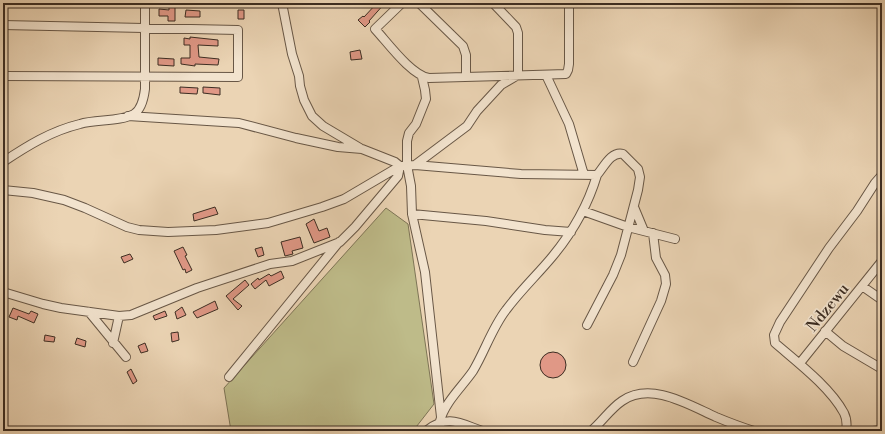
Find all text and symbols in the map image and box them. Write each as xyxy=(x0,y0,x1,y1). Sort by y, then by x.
street label: Ndzewu xyxy=(802,279,853,336)

